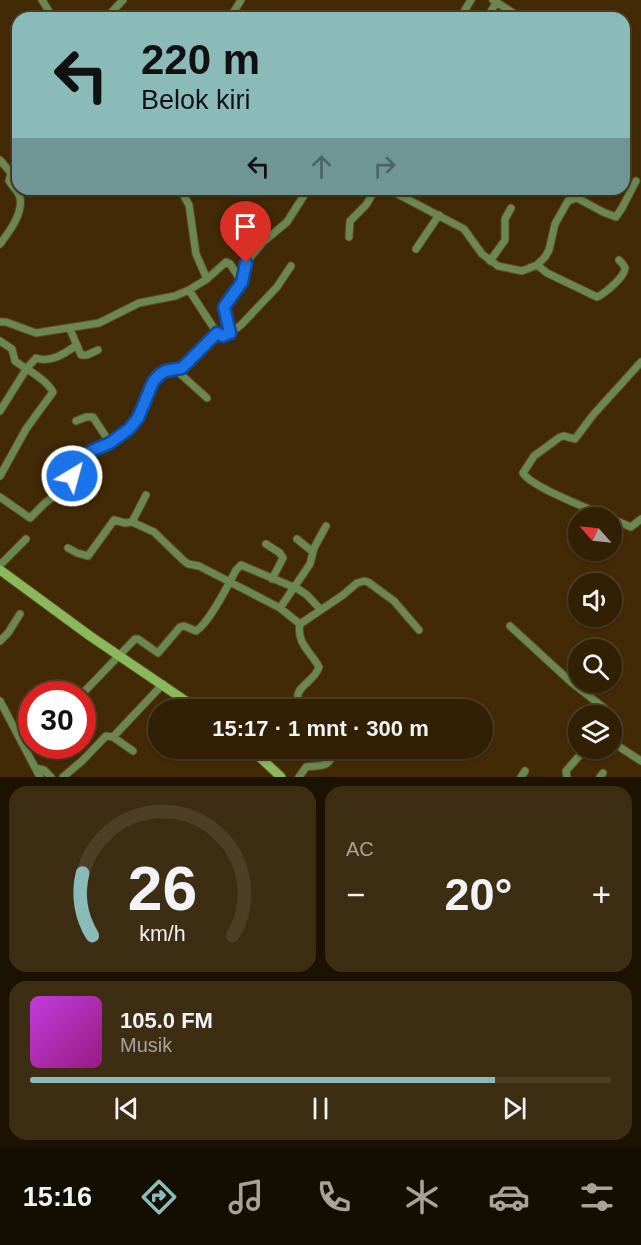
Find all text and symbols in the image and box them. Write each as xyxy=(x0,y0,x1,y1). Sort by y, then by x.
icon: left xyxy=(42,36,120,114)
text: 220 m xyxy=(141,36,260,83)
text: Belok kiri xyxy=(141,85,251,115)
icon: left xyxy=(242,150,275,183)
icon: ahead xyxy=(305,150,338,183)
icon: right xyxy=(368,150,401,183)
pin xyxy=(220,201,271,263)
icon: arrive xyxy=(229,210,262,243)
position arrow xyxy=(40,444,104,508)
north arrow xyxy=(568,507,622,561)
map controls xyxy=(568,507,622,759)
button: sound xyxy=(568,573,622,627)
button: search xyxy=(568,639,622,693)
speed limit sign: 30 xyxy=(18,681,96,759)
button: layers xyxy=(568,705,622,759)
text: 15:17 · 1 mnt · 300 m xyxy=(212,716,429,741)
text: AC xyxy=(346,838,374,860)
text: 26 xyxy=(128,854,197,923)
text: 20° xyxy=(444,869,513,920)
text: − xyxy=(346,876,365,913)
text: + xyxy=(592,876,611,913)
text: km/h xyxy=(139,922,186,946)
text: 105.0 FM xyxy=(120,1008,213,1033)
text: Musik xyxy=(120,1034,172,1056)
icon: previous xyxy=(110,1092,143,1125)
icon: pause xyxy=(304,1092,337,1125)
icon: next xyxy=(498,1092,531,1125)
icon: directions xyxy=(138,1176,180,1218)
icon: music xyxy=(225,1176,267,1218)
icon: phone xyxy=(313,1176,355,1218)
icon: climate xyxy=(401,1176,443,1218)
icon: car xyxy=(488,1176,530,1218)
icon: filters xyxy=(576,1176,618,1218)
text: 15:16 xyxy=(23,1182,92,1212)

